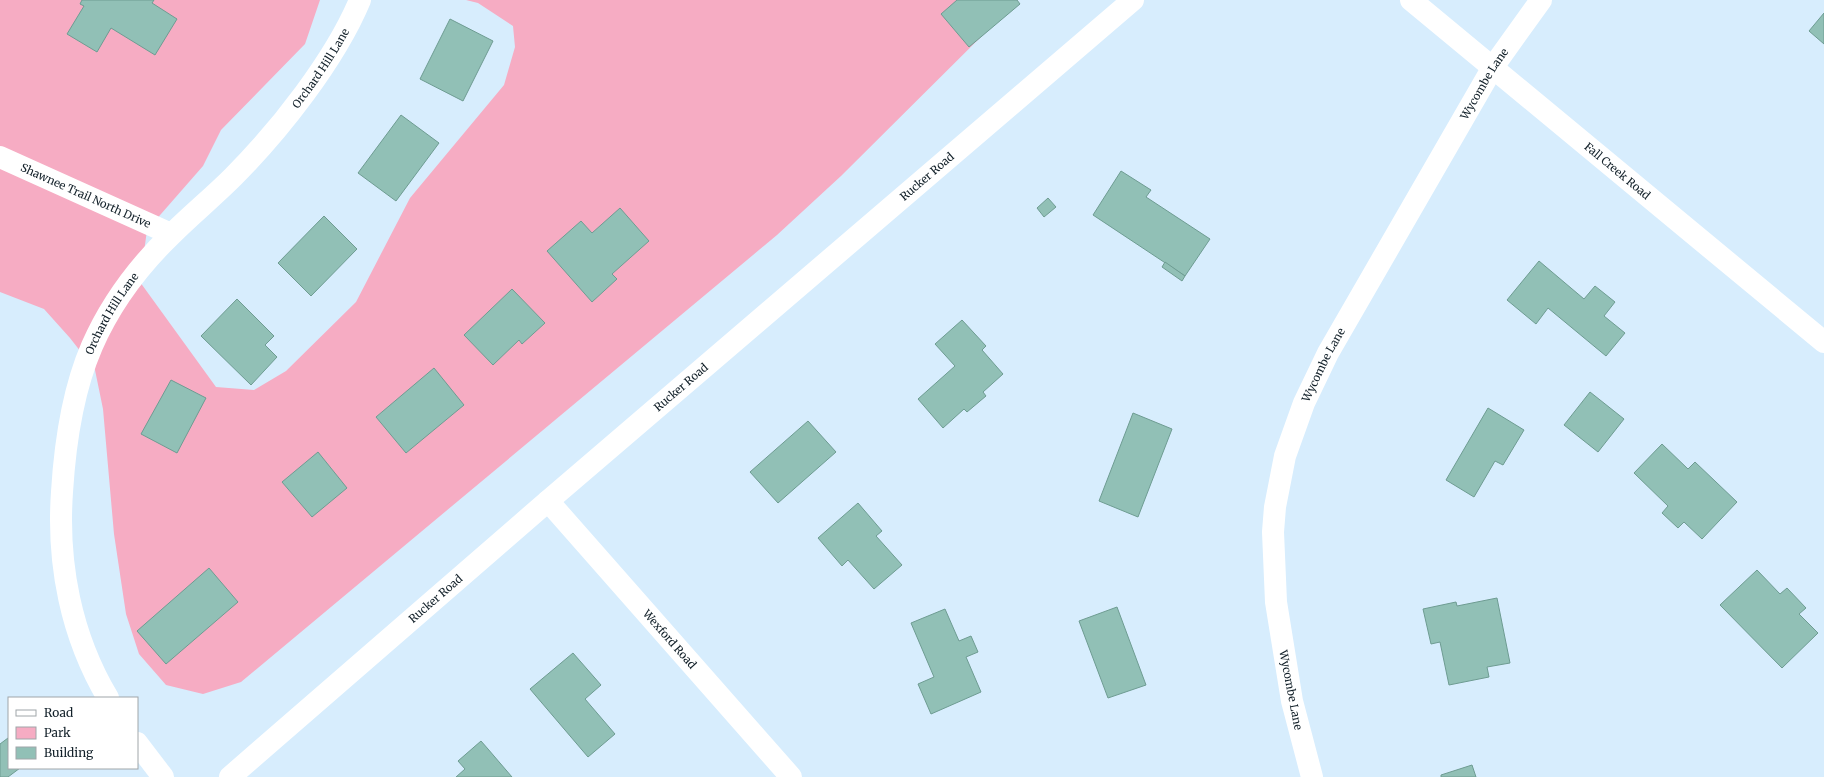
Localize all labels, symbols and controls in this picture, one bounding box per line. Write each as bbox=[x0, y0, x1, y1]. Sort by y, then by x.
street label: Orchard Hill Lane bbox=[289, 26, 352, 111]
street label: Wycombe Lane bbox=[1457, 45, 1511, 123]
street label: Fall Creek Road bbox=[1582, 140, 1654, 203]
street label: Rucker Road bbox=[897, 149, 957, 203]
street label: Shawnee Trail North Drive bbox=[18, 160, 153, 231]
street label: Orchard Hill Lane bbox=[82, 270, 141, 357]
street label: Wycombe Lane bbox=[1298, 325, 1348, 405]
street label: Rucker Road bbox=[651, 360, 711, 414]
street label: Rucker Road bbox=[406, 571, 465, 626]
street label: Wexford Road bbox=[639, 606, 700, 672]
street label: Wycombe Lane bbox=[1276, 648, 1306, 731]
legend bbox=[8, 697, 138, 769]
text: Road bbox=[44, 705, 73, 720]
text: Park bbox=[44, 725, 71, 740]
text: Building bbox=[44, 745, 94, 760]

